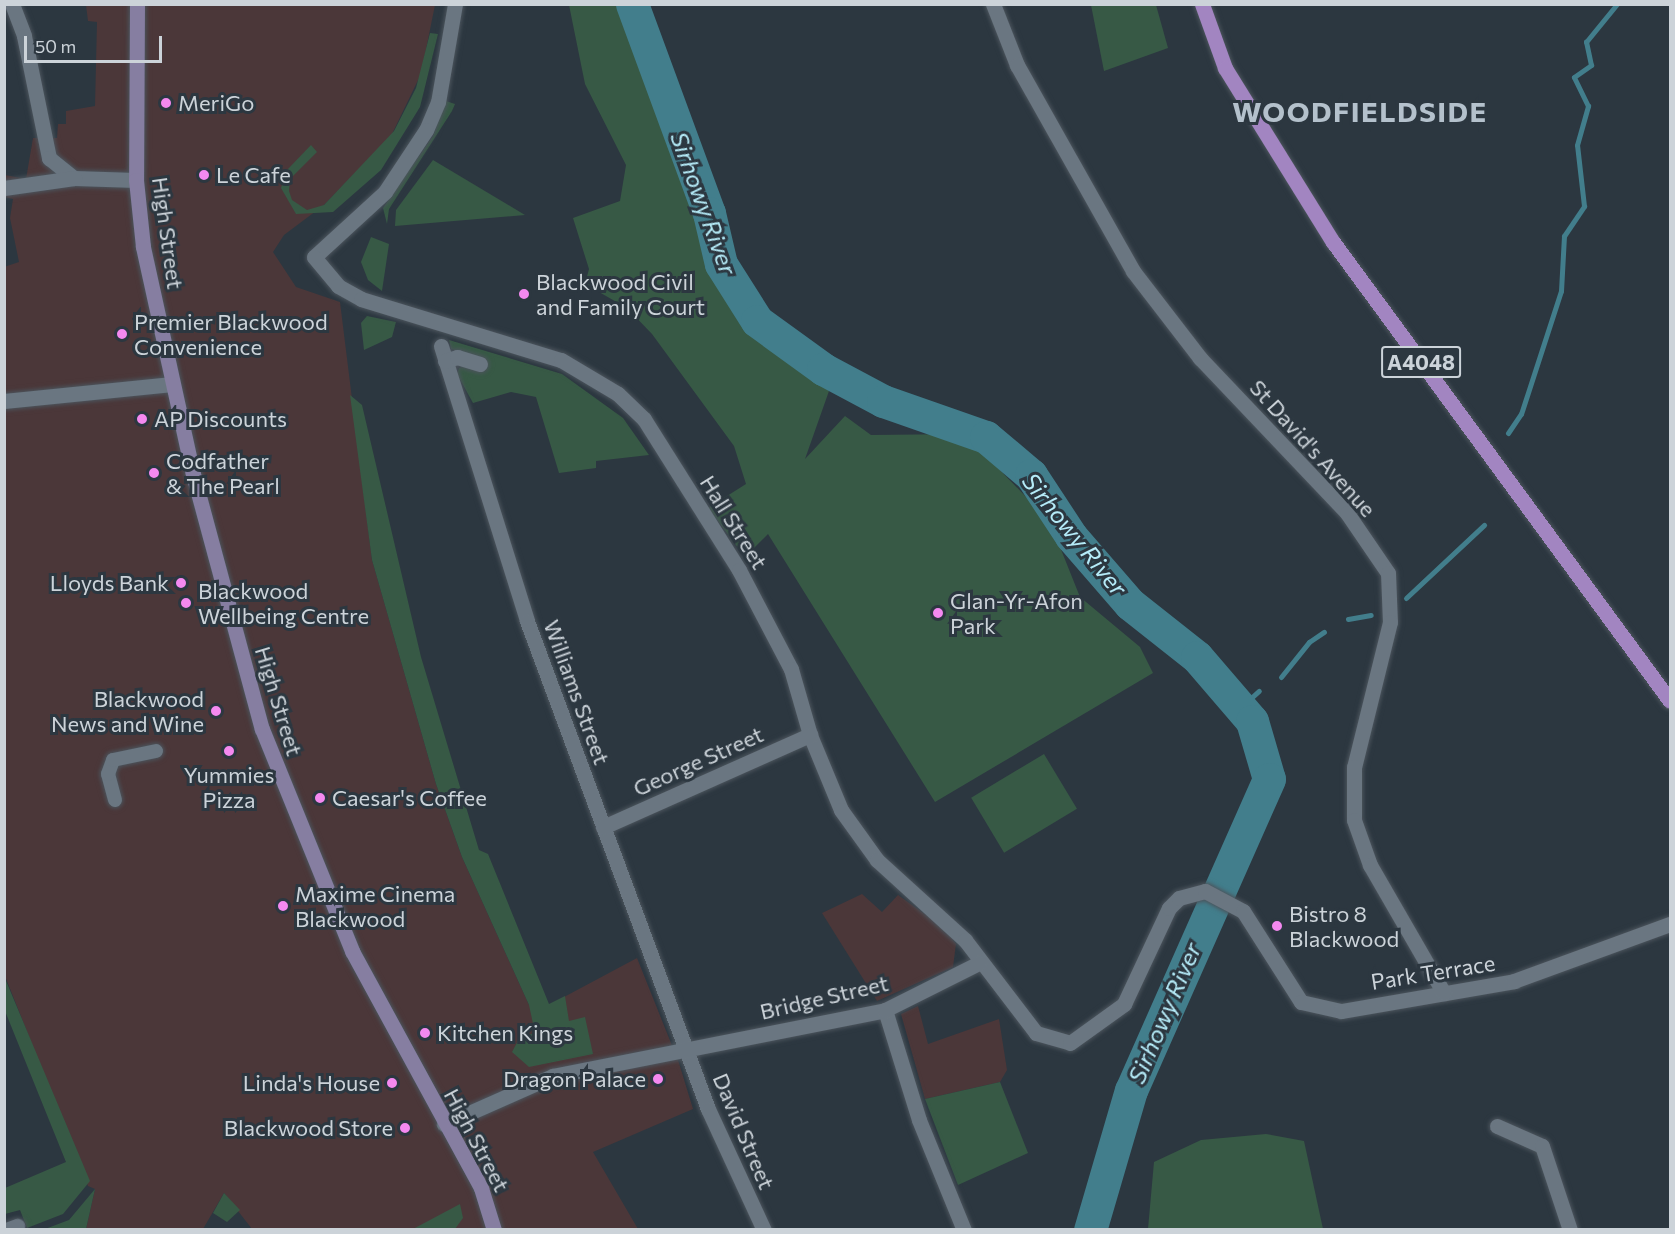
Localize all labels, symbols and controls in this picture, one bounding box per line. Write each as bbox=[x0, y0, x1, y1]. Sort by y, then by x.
scale bar bbox=[27, 24, 165, 62]
text: 50 m bbox=[35, 35, 76, 57]
place label: MeriGo bbox=[178, 90, 254, 116]
district label: WOODFIELDSIDE bbox=[1232, 94, 1488, 128]
marker: MeriGo bbox=[159, 96, 173, 110]
water label: Sirhowy River bbox=[665, 128, 743, 278]
place label: Le Cafe bbox=[216, 162, 291, 188]
marker: Le Cafe bbox=[197, 168, 211, 182]
street label: High Street bbox=[147, 175, 189, 291]
place label: Blackwood Civil and Family Court bbox=[536, 268, 705, 320]
marker: Blackwood Civil and Family Court bbox=[517, 287, 531, 301]
place label: Premier Blackwood Convenience bbox=[134, 308, 328, 360]
marker: Premier Blackwood Convenience bbox=[115, 327, 129, 341]
road number: A4048 bbox=[1380, 344, 1462, 380]
street label: St David's Avenue bbox=[1245, 374, 1381, 522]
place label: AP Discounts bbox=[154, 406, 287, 432]
marker: AP Discounts bbox=[135, 412, 149, 426]
place label: Codfather & The Pearl bbox=[166, 447, 280, 499]
marker: Codfather & The Pearl bbox=[147, 466, 161, 480]
water label: Sirhowy River bbox=[1017, 467, 1133, 601]
street label: Hall Street bbox=[695, 470, 773, 574]
place label: Lloyds Bank bbox=[50, 570, 169, 596]
marker: Lloyds Bank bbox=[174, 576, 188, 590]
place label: Blackwood Wellbeing Centre bbox=[198, 577, 369, 628]
place label: Glan-Yr-Afon Park bbox=[950, 587, 1083, 638]
marker: Blackwood Wellbeing Centre bbox=[179, 596, 193, 610]
marker: Glan-Yr-Afon Park bbox=[931, 606, 945, 620]
street label: Williams Street bbox=[539, 616, 615, 768]
street label: High Street bbox=[250, 643, 308, 759]
place label: Blackwood News and Wine bbox=[51, 685, 204, 736]
marker: Blackwood News and Wine bbox=[209, 704, 223, 718]
street label: George Street bbox=[629, 721, 767, 801]
marker: Yummies Pizza bbox=[222, 744, 236, 758]
place label: Yummies Pizza bbox=[184, 761, 274, 812]
place label: Caesar's Coffee bbox=[332, 785, 487, 811]
marker: Caesar's Coffee bbox=[313, 791, 327, 805]
place label: Maxime Cinema Blackwood bbox=[295, 880, 455, 932]
marker: Maxime Cinema Blackwood bbox=[276, 899, 290, 913]
place label: Bistro 8 Blackwood bbox=[1289, 900, 1399, 951]
marker: Bistro 8 Blackwood bbox=[1270, 919, 1284, 933]
water label: Sirhowy River bbox=[1121, 938, 1207, 1088]
street label: Park Terrace bbox=[1369, 949, 1497, 995]
street label: Bridge Street bbox=[757, 969, 891, 1025]
place label: Kitchen Kings bbox=[437, 1020, 573, 1046]
marker: Kitchen Kings bbox=[418, 1026, 432, 1040]
place label: Dragon Palace bbox=[503, 1066, 646, 1092]
street label: David Street bbox=[708, 1069, 780, 1193]
place label: Linda's House bbox=[243, 1070, 380, 1096]
marker: Dragon Palace bbox=[651, 1072, 665, 1086]
marker: Linda's House bbox=[385, 1076, 399, 1090]
street label: High Street bbox=[439, 1084, 515, 1196]
place label: Blackwood Store bbox=[224, 1115, 393, 1141]
marker: Blackwood Store bbox=[398, 1121, 412, 1135]

